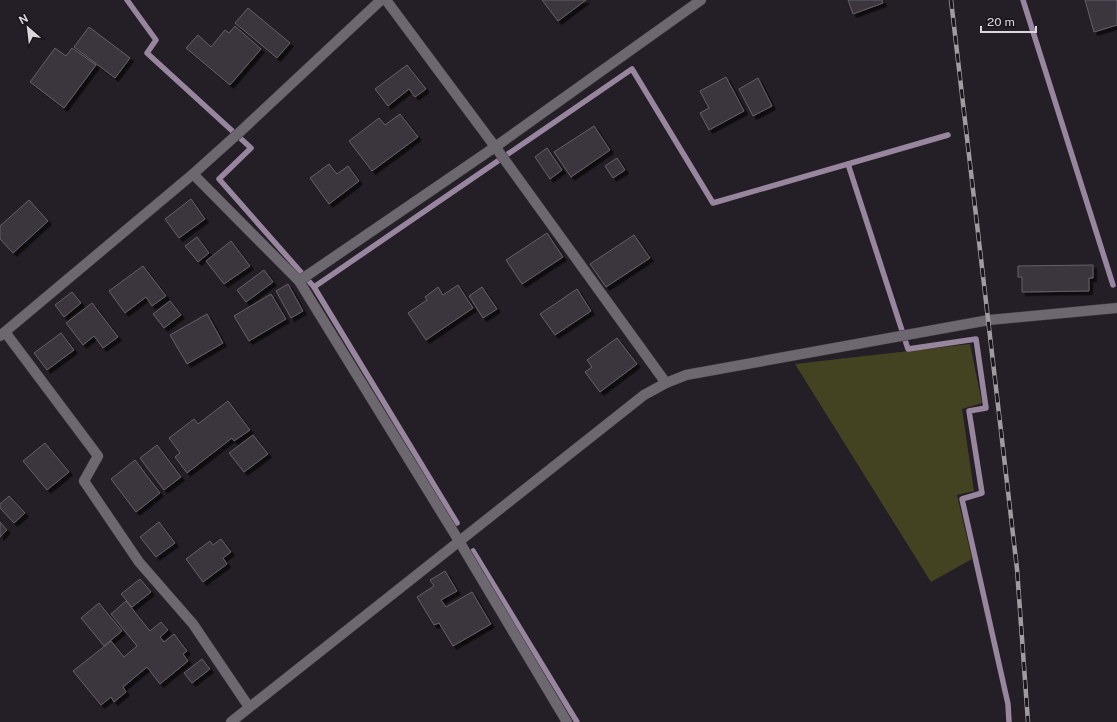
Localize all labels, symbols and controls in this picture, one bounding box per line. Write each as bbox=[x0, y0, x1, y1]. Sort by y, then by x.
north arrow bbox=[8, 8, 48, 48]
scale bar bbox=[981, 8, 1036, 34]
text: N bbox=[17, 12, 30, 26]
text: 20 m bbox=[987, 15, 1015, 29]

